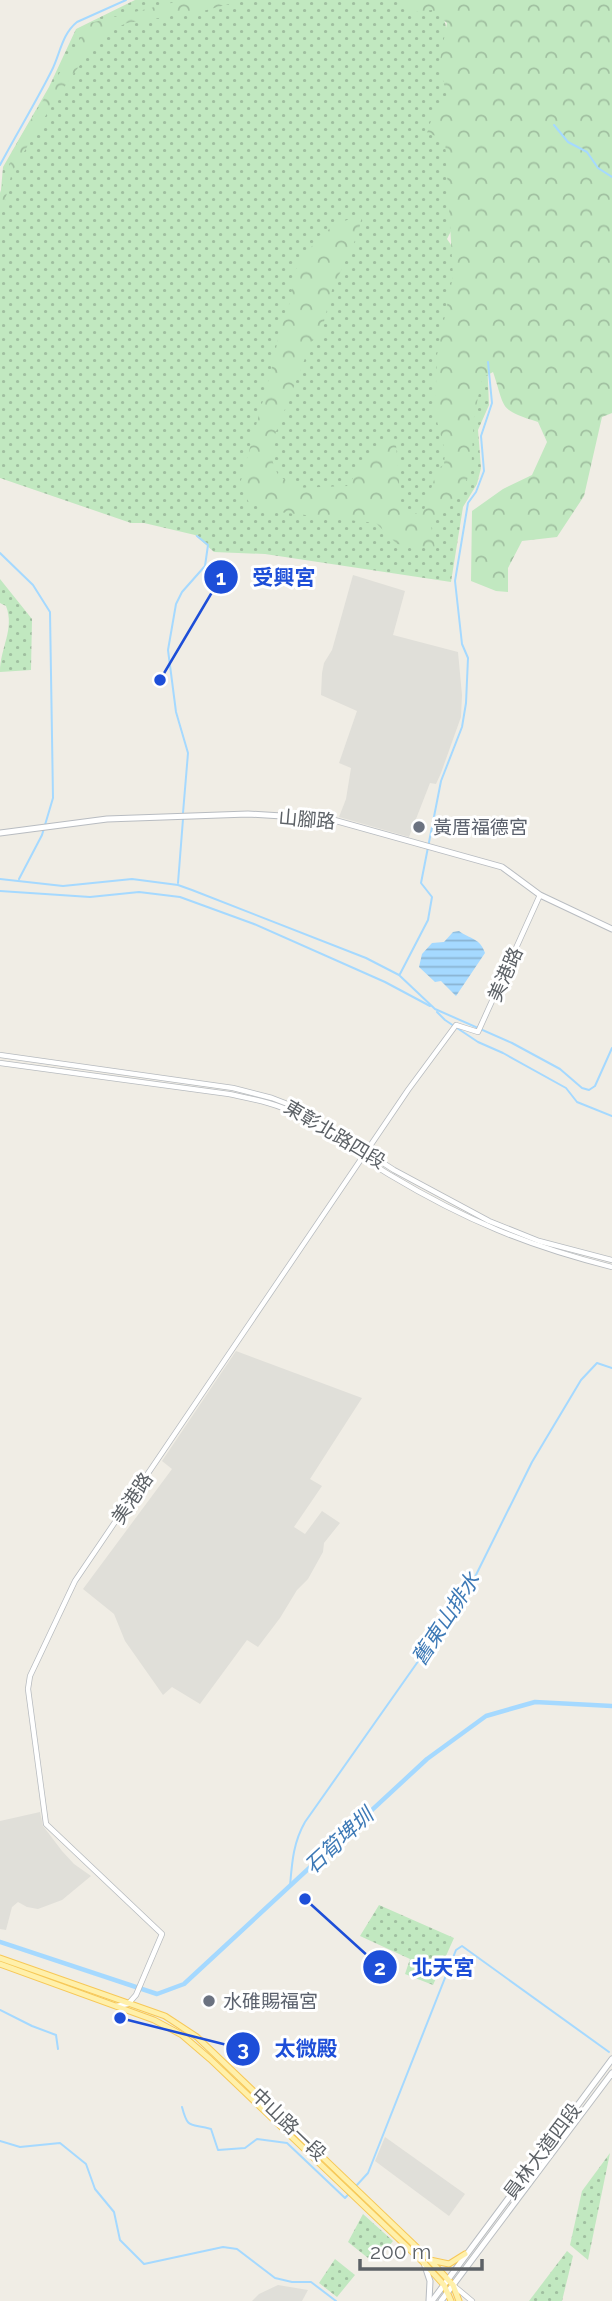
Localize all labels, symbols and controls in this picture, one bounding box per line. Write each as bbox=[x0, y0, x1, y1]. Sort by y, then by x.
callout: 受興宮 bbox=[203, 556, 329, 598]
text: 1 bbox=[216, 565, 226, 590]
text: 受興宮 bbox=[253, 565, 316, 590]
street label: 山腳路 bbox=[278, 806, 336, 832]
place label: 黃厝福德宮 bbox=[433, 816, 528, 838]
marker: 黃厝福德宮 bbox=[411, 819, 427, 835]
street label: 美港路 bbox=[483, 943, 527, 1005]
street label: 東彰北路四段 bbox=[280, 1095, 390, 1173]
street label: 美港路 bbox=[107, 1468, 157, 1528]
water label: 舊東山排水 bbox=[407, 1567, 485, 1670]
water label: 石筍埤圳 bbox=[299, 1801, 380, 1878]
callout: 北天宮 bbox=[362, 1946, 488, 1988]
text: 2 bbox=[374, 1955, 386, 1980]
text: 北天宮 bbox=[412, 1955, 475, 1980]
place label: 水碓賜福宮 bbox=[223, 1990, 318, 2012]
marker: 水碓賜福宮 bbox=[201, 1993, 217, 2009]
callout: 太微殿 bbox=[225, 2028, 351, 2070]
text: 3 bbox=[237, 2036, 249, 2061]
text: 太微殿 bbox=[275, 2036, 338, 2061]
street label: 中山路一段 bbox=[247, 2083, 331, 2165]
street label: 員林大道四段 bbox=[499, 2099, 585, 2203]
scale bar bbox=[360, 2228, 482, 2272]
text: 200 m bbox=[370, 2239, 431, 2264]

